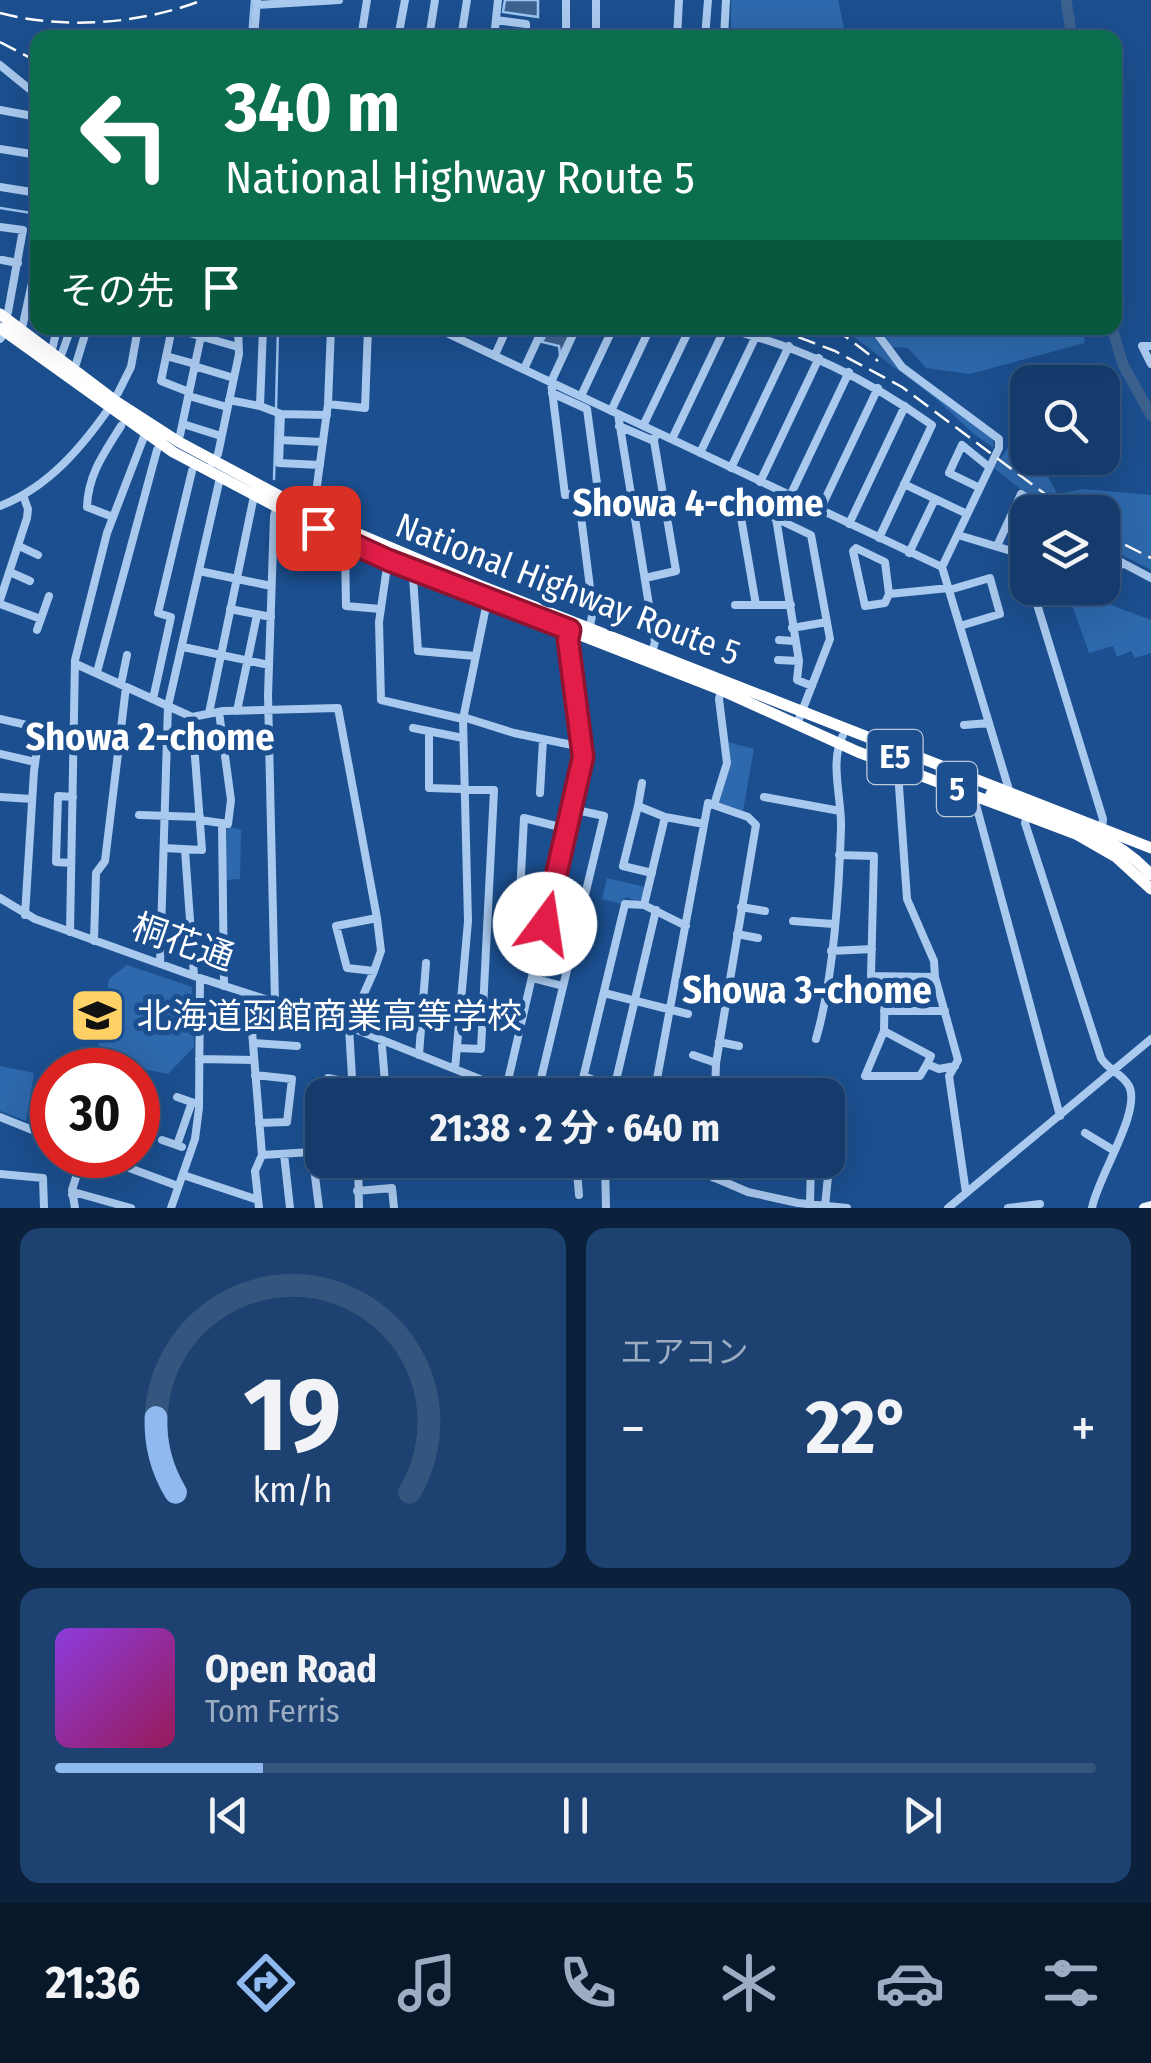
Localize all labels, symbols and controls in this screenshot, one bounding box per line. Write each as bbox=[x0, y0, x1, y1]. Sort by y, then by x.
text: 340 m bbox=[225, 66, 400, 150]
icon: left bbox=[60, 70, 190, 200]
text: National Highway Route 5 bbox=[225, 151, 695, 205]
icon: arrive bbox=[194, 260, 249, 315]
text: その先 bbox=[60, 268, 174, 314]
map controls bbox=[1010, 365, 1120, 605]
button: search bbox=[1010, 365, 1120, 475]
district label: Showa 4-chome bbox=[572, 480, 824, 526]
pin bbox=[276, 486, 361, 571]
button: layers bbox=[1010, 495, 1120, 605]
icon: arrive bbox=[291, 501, 346, 556]
street label: National Highway Route 5 bbox=[390, 504, 746, 674]
district label: Showa 2-chome bbox=[25, 714, 275, 760]
road number: E5 bbox=[868, 730, 922, 784]
road number: 5 bbox=[937, 762, 977, 816]
position arrow bbox=[493, 872, 597, 976]
street label: 桐花通 bbox=[127, 905, 239, 979]
district label: Showa 3-chome bbox=[682, 967, 932, 1013]
school or university icon: 北海道函館商業高等学校 bbox=[68, 986, 128, 1046]
place label: 北海道函館商業高等学校 bbox=[137, 995, 522, 1037]
speed limit sign: 30 bbox=[30, 1048, 160, 1178]
text: 21:38 · 2 分 · 640 m bbox=[430, 1105, 720, 1151]
text: エアコン bbox=[621, 1333, 749, 1371]
text: 19 bbox=[244, 1353, 342, 1478]
text: 22° bbox=[806, 1383, 910, 1473]
text: − bbox=[621, 1396, 645, 1462]
text: + bbox=[1071, 1396, 1096, 1462]
text: km/h bbox=[253, 1469, 333, 1511]
text: Open Road bbox=[205, 1646, 377, 1692]
text: Tom Ferris bbox=[205, 1692, 340, 1730]
icon: previous bbox=[201, 1788, 256, 1843]
icon: pause bbox=[548, 1788, 603, 1843]
icon: next bbox=[895, 1788, 950, 1843]
icon: directions bbox=[231, 1948, 301, 2018]
icon: music bbox=[392, 1948, 462, 2018]
icon: phone bbox=[553, 1948, 623, 2018]
icon: climate bbox=[714, 1948, 784, 2018]
icon: car bbox=[875, 1948, 945, 2018]
icon: filters bbox=[1036, 1948, 1106, 2018]
text: 21:36 bbox=[45, 1956, 140, 2010]

